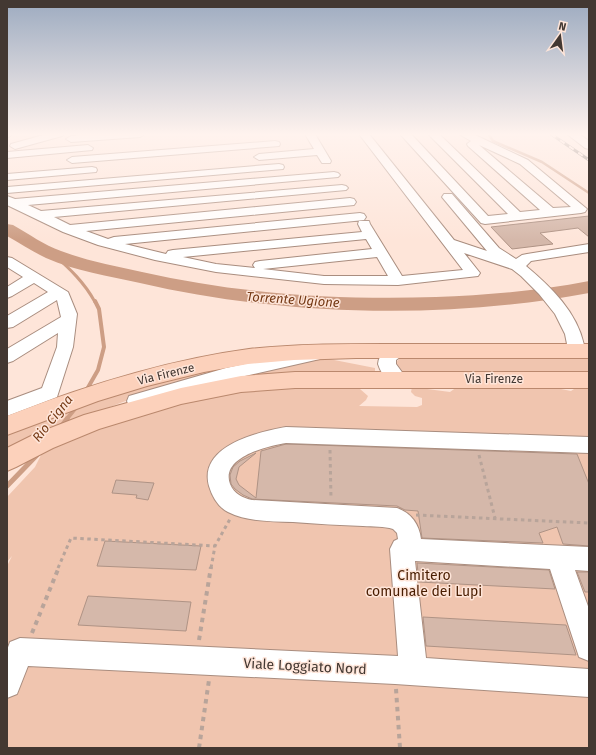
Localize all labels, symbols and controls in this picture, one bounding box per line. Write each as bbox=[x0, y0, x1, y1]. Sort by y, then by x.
north arrow bbox=[540, 16, 580, 56]
text: N bbox=[557, 20, 567, 34]
water label: Torrente Ugione bbox=[246, 289, 340, 310]
street label: Via Firenze bbox=[136, 360, 196, 388]
street label: Via Firenze bbox=[465, 372, 523, 386]
water label: Rio Cigna bbox=[29, 392, 76, 445]
park label: Cimitero comunale dei Lupi bbox=[366, 567, 482, 600]
street label: Viale Loggiato Nord bbox=[243, 655, 367, 678]

